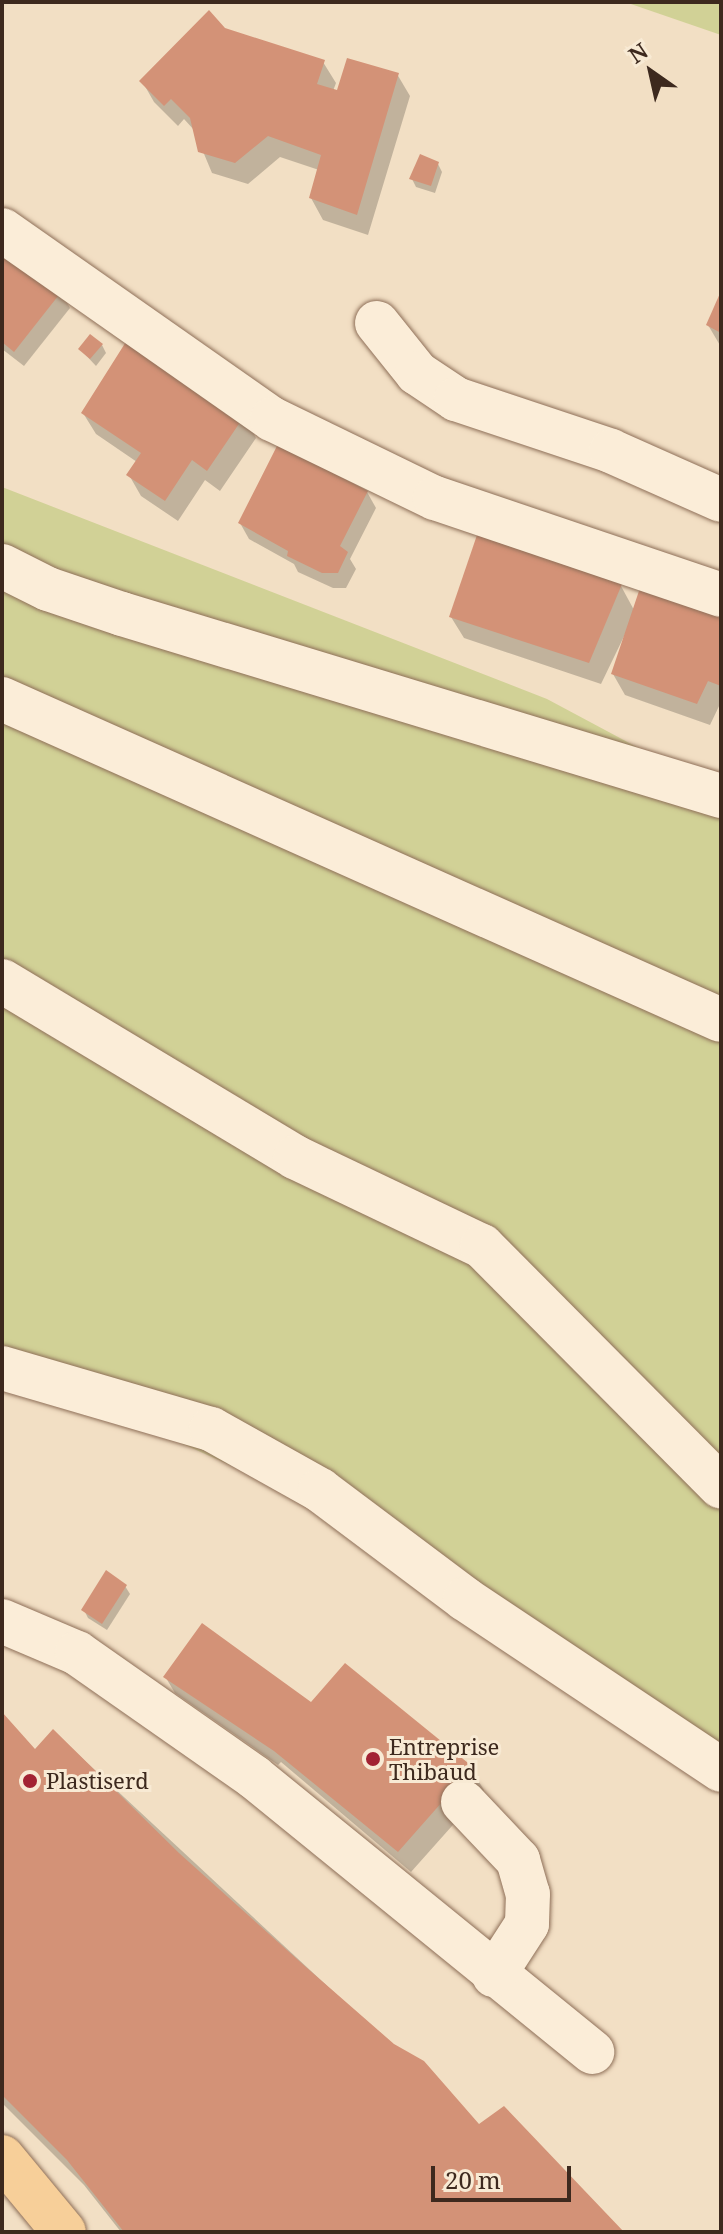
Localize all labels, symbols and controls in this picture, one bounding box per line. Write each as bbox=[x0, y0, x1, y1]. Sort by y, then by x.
north arrow bbox=[611, 32, 691, 112]
text: N bbox=[622, 35, 653, 69]
place label: Entreprise Thibaud bbox=[389, 1733, 499, 1784]
marker: Entreprise Thibaud bbox=[364, 1750, 382, 1768]
place label: Plastiserd bbox=[46, 1768, 149, 1794]
marker: Plastiserd bbox=[21, 1772, 39, 1790]
scale bar bbox=[435, 2150, 575, 2200]
text: 20 m bbox=[445, 2163, 501, 2196]

